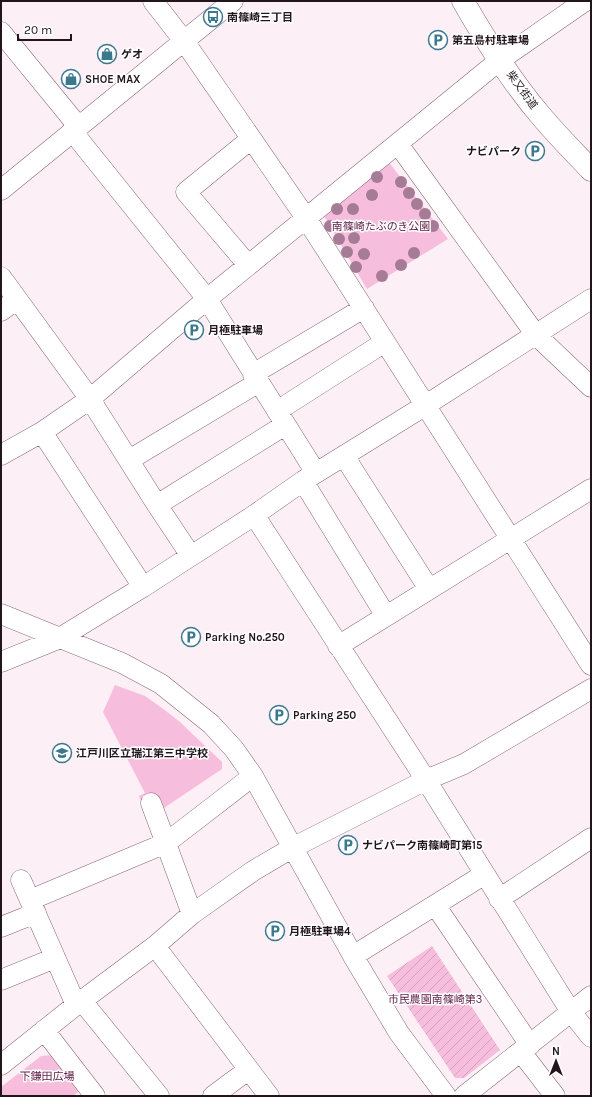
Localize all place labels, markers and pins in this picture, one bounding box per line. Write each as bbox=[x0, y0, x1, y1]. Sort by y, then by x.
bus stop icon: 南篠崎三丁目 bbox=[202, 6, 224, 28]
place label: 南篠崎三丁目 bbox=[227, 11, 293, 24]
parking icon: 第五島村駐車場 bbox=[427, 29, 449, 51]
place label: 第五島村駐車場 bbox=[452, 34, 529, 47]
shop icon: ゲオ bbox=[96, 43, 118, 65]
place label: ゲオ bbox=[121, 48, 143, 61]
shop icon: SHOE MAX bbox=[60, 68, 82, 90]
place label: SHOE MAX bbox=[85, 73, 141, 86]
parking icon: ナビパーク bbox=[524, 140, 546, 162]
place label: ナビパーク bbox=[466, 145, 521, 158]
parking icon: 月極駐車場 bbox=[183, 319, 205, 341]
place label: 月極駐車場 bbox=[208, 324, 263, 337]
parking icon: Parking No.250 bbox=[180, 626, 202, 648]
place label: Parking No.250 bbox=[205, 631, 285, 644]
parking icon: Parking 250 bbox=[268, 704, 290, 726]
place label: Parking 250 bbox=[293, 709, 356, 722]
school or university icon: 江戸川区立瑞江第三中学校 bbox=[51, 742, 73, 764]
place label: 江戸川区立瑞江第三中学校 bbox=[76, 747, 208, 760]
parking icon: ナビパーク南篠崎町第15 bbox=[337, 834, 359, 856]
place label: ナビパーク南篠崎町第15 bbox=[362, 839, 482, 852]
parking icon: 月極駐車場4 bbox=[264, 920, 286, 942]
place label: 月極駐車場4 bbox=[289, 925, 351, 938]

